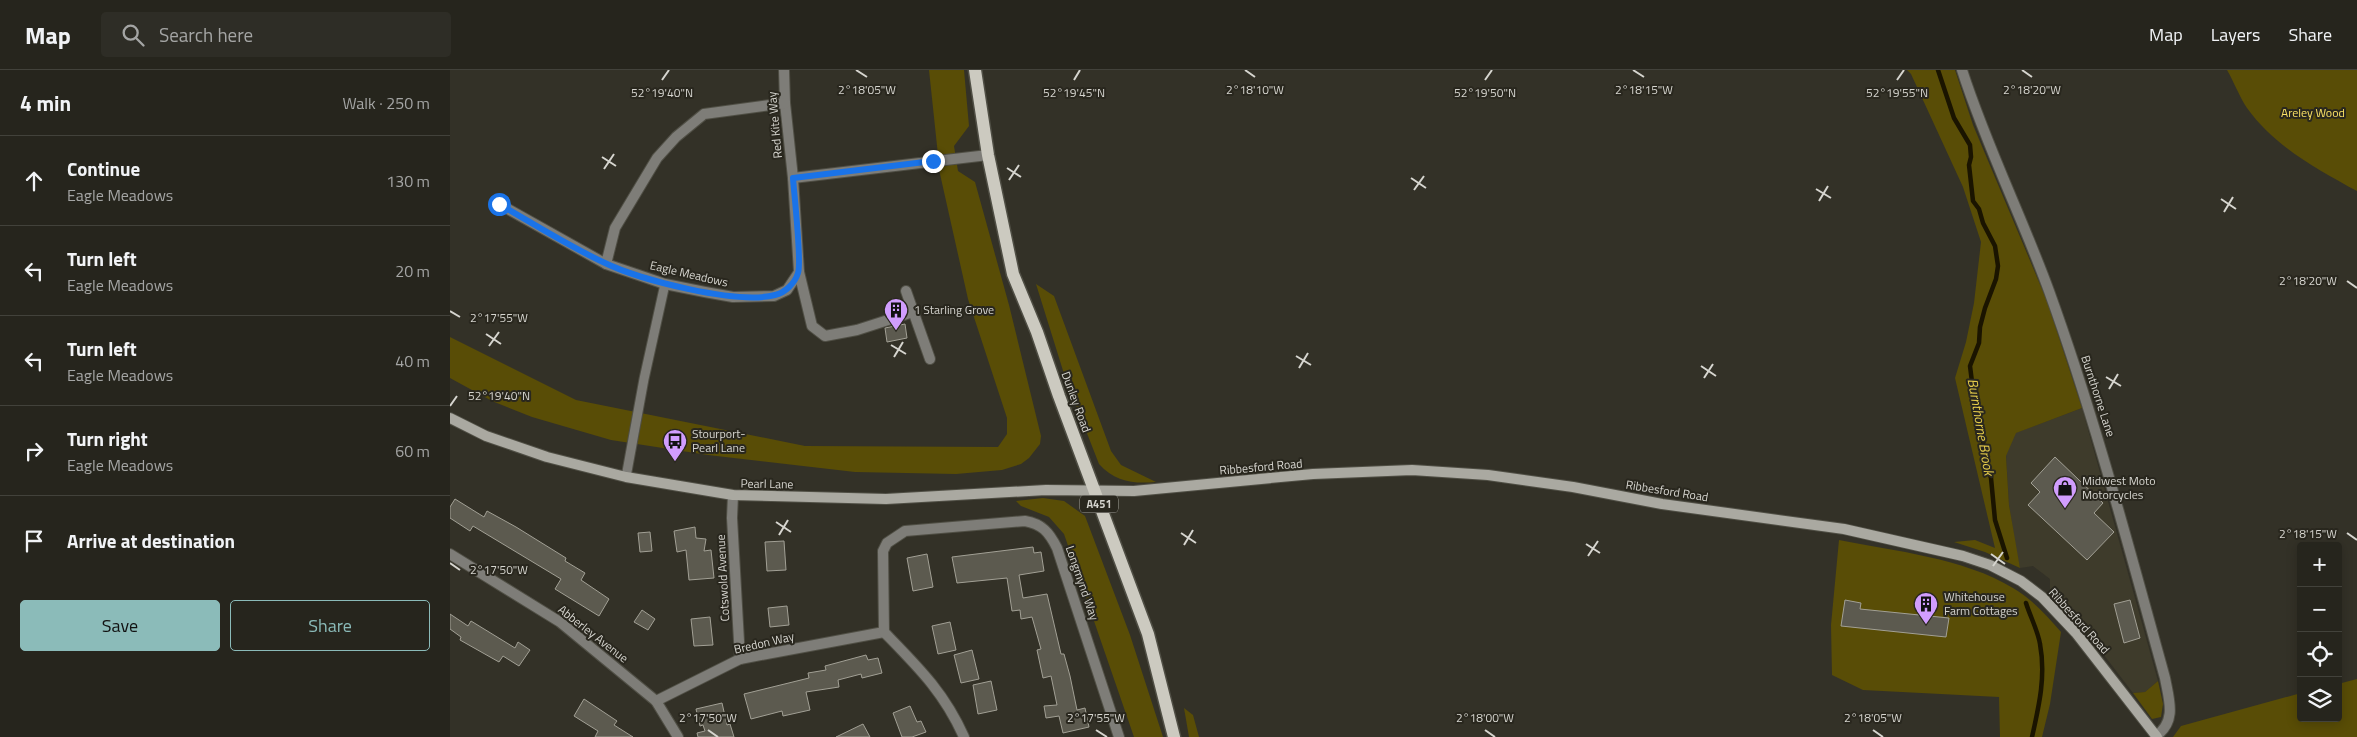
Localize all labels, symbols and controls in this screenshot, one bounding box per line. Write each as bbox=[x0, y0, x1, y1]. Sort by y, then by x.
search box bbox=[101, 12, 451, 57]
text: Map bbox=[25, 17, 71, 53]
text: Search here bbox=[159, 20, 253, 49]
icon: search bbox=[119, 21, 147, 49]
text: Map bbox=[2149, 21, 2183, 48]
text: Layers bbox=[2211, 21, 2260, 48]
text: Share bbox=[2288, 21, 2332, 48]
text: 2°18'05"W bbox=[838, 80, 896, 99]
text: 2°18'10"W bbox=[1226, 80, 1284, 99]
text: 2°18'15"W bbox=[1615, 80, 1673, 99]
text: 2°18'20"W bbox=[2003, 80, 2061, 99]
text: 52°19'40"N bbox=[631, 83, 693, 102]
text: 52°19'45"N bbox=[1043, 83, 1105, 102]
text: 52°19'50"N bbox=[1454, 83, 1516, 102]
text: 52°19'55"N bbox=[1866, 83, 1928, 102]
text: 4 min bbox=[20, 87, 71, 119]
text: Walk · 250 m bbox=[342, 91, 430, 115]
street label: Red Kite Way bbox=[762, 91, 787, 159]
park label: Areley Wood bbox=[2281, 103, 2345, 122]
route end bbox=[922, 150, 945, 173]
text: Continue bbox=[67, 154, 140, 183]
icon: ahead bbox=[20, 167, 48, 195]
text: 130 m bbox=[386, 169, 430, 193]
text: Eagle Meadows bbox=[67, 183, 173, 207]
route start bbox=[488, 193, 511, 216]
text: Turn left bbox=[67, 244, 137, 273]
street label: Eagle Meadows bbox=[648, 255, 730, 292]
icon: left bbox=[20, 257, 48, 285]
text: 20 m bbox=[395, 259, 430, 283]
text: 2°18'20"W bbox=[2279, 271, 2337, 290]
text: Eagle Meadows bbox=[67, 273, 173, 297]
building icon: 1 Starling Grove bbox=[883, 297, 909, 331]
place label: 1 Starling Grove bbox=[914, 300, 994, 319]
text: 2°17'55"W bbox=[470, 308, 528, 327]
text: Turn left bbox=[67, 334, 137, 363]
icon: left bbox=[20, 347, 48, 375]
text: 40 m bbox=[395, 349, 430, 373]
street label: Burnthorne Lane bbox=[2076, 353, 2121, 439]
text: Eagle Meadows bbox=[67, 363, 173, 387]
street label: Dunley Road bbox=[1057, 369, 1096, 435]
water label: Burnthorne Brook bbox=[1963, 377, 2001, 479]
text: 52°19'40"N bbox=[468, 386, 530, 405]
text: Turn right bbox=[67, 424, 148, 453]
place label: Stourport- Pearl Lane bbox=[692, 424, 745, 457]
bus stop icon: Stourport- Pearl Lane bbox=[662, 428, 688, 462]
icon: right bbox=[20, 437, 48, 465]
text: 60 m bbox=[395, 439, 430, 463]
text: Eagle Meadows bbox=[67, 453, 173, 477]
street label: Ribbesford Road bbox=[1219, 453, 1303, 480]
place label: Midwest Moto Motorcycles bbox=[2082, 471, 2156, 504]
street label: Pearl Lane bbox=[740, 474, 794, 493]
street label: Ribbesford Road bbox=[1624, 475, 1710, 506]
shop icon: Midwest Moto Motorcycles bbox=[2052, 475, 2078, 509]
road number: A451 bbox=[1080, 496, 1118, 512]
text: 2°18'15"W bbox=[2279, 524, 2337, 543]
text: Arrive at destination bbox=[67, 526, 235, 555]
icon: arrive bbox=[20, 527, 48, 555]
street label: Cotswold Avenue bbox=[711, 534, 734, 622]
map controls bbox=[2297, 542, 2342, 722]
button: + bbox=[2297, 542, 2342, 587]
street label: Longmynd Way bbox=[1061, 543, 1104, 623]
text: 2°17'50"W bbox=[470, 560, 528, 579]
street label: Ribbesford Road bbox=[2044, 583, 2114, 658]
place label: Whitehouse Farm Cottages bbox=[1944, 587, 2018, 620]
button: − bbox=[2297, 587, 2342, 632]
building icon: Whitehouse Farm Cottages bbox=[1913, 591, 1939, 625]
button: Save bbox=[20, 600, 220, 651]
button: Share bbox=[230, 600, 430, 651]
street label: Abberley Avenue bbox=[554, 600, 633, 667]
street label: Bredon Way bbox=[732, 626, 796, 659]
button: locate bbox=[2297, 632, 2342, 677]
button: layers bbox=[2297, 677, 2342, 722]
text: 2°17'50"W bbox=[679, 708, 737, 727]
text: 2°17'55"W bbox=[1067, 708, 1125, 727]
text: 2°18'00"W bbox=[1456, 708, 1514, 727]
text: 2°18'05"W bbox=[1844, 708, 1902, 727]

